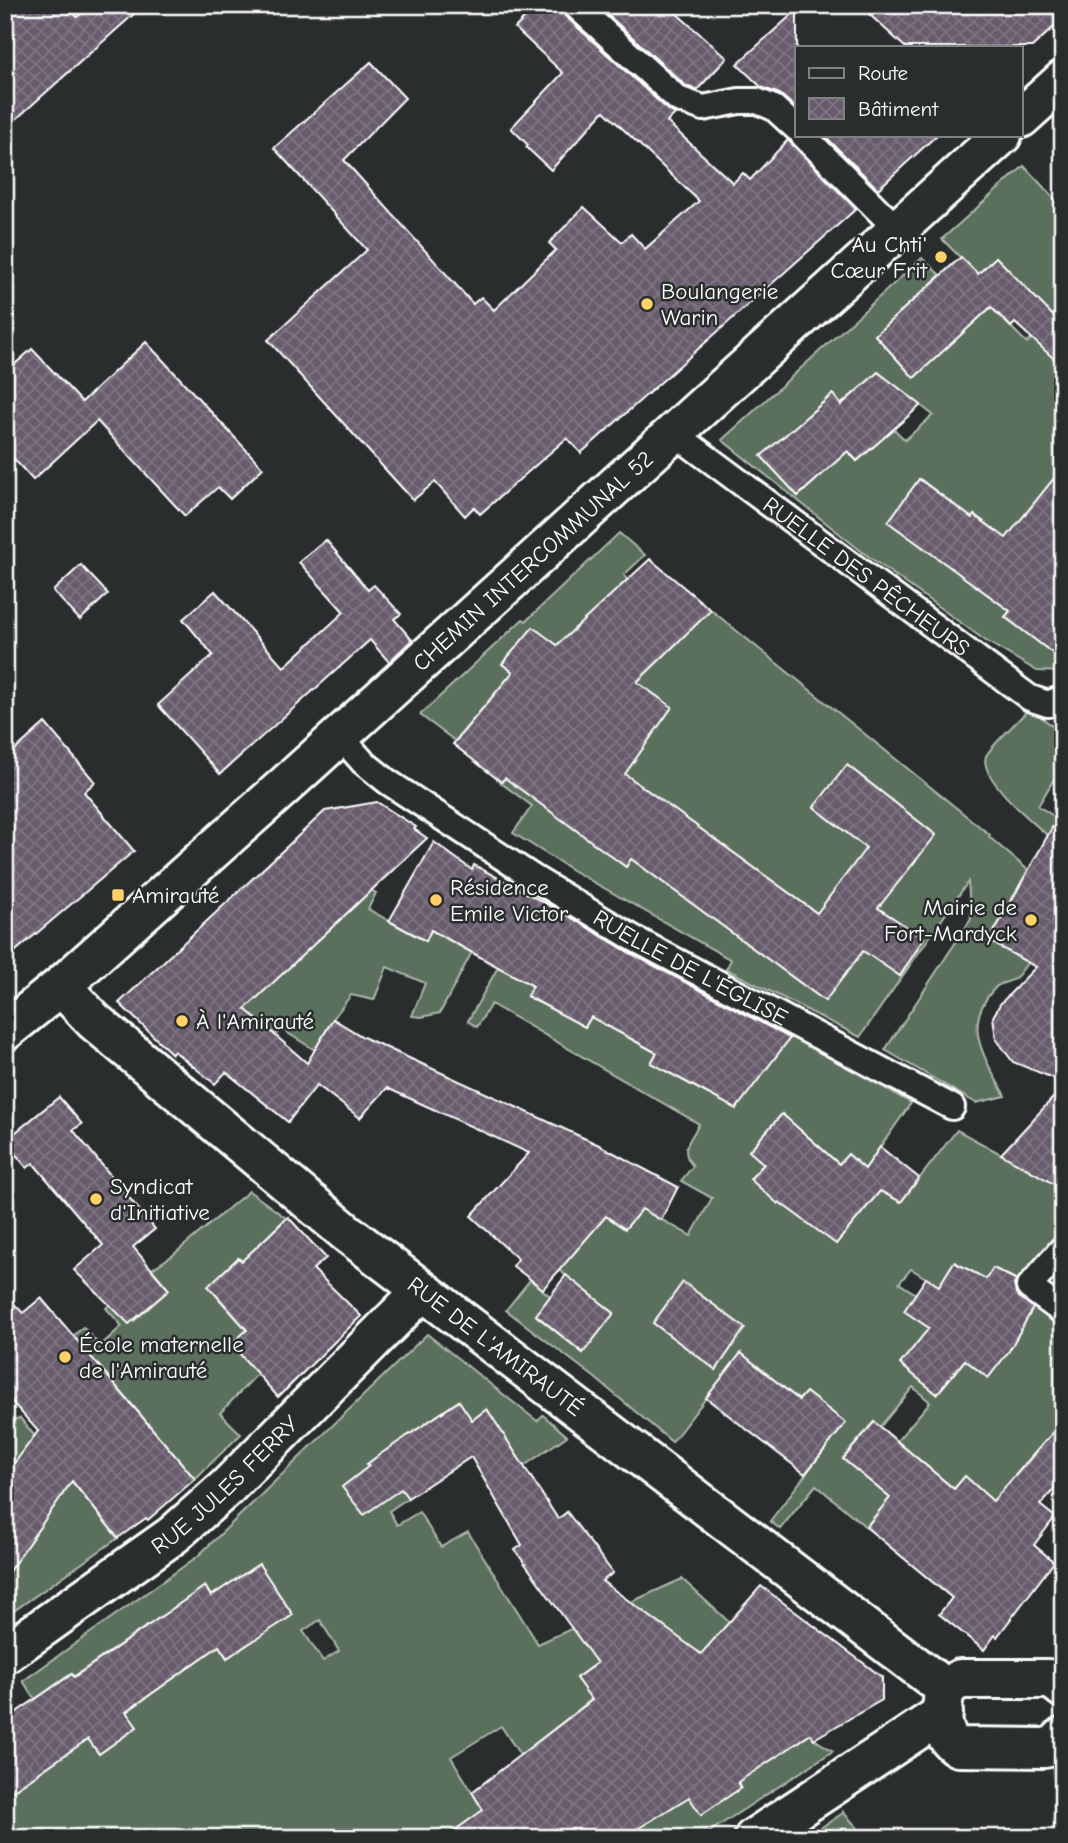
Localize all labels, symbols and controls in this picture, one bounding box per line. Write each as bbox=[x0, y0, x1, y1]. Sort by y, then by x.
legend bbox=[795, 46, 1023, 136]
text: Route bbox=[858, 61, 908, 85]
text: Bâtiment bbox=[858, 97, 939, 121]
place label: Au Chti' Cœur Frit bbox=[830, 231, 928, 284]
marker: Au Chti' Cœur Frit bbox=[933, 249, 949, 265]
place label: Boulangerie Warin bbox=[661, 278, 778, 331]
marker: Boulangerie Warin bbox=[639, 296, 655, 312]
street label: CHEMIN INTERCOMMUNAL 52 bbox=[407, 445, 658, 677]
street label: RUELLE DES PÊCHEURS bbox=[758, 491, 975, 662]
place label: Résidence Emile Victor bbox=[450, 874, 569, 927]
place label: Amirauté bbox=[132, 882, 219, 909]
marker: Amirauté bbox=[110, 887, 126, 903]
marker: Résidence Emile Victor bbox=[428, 892, 444, 908]
place label: Mairie de Fort-Mardyck bbox=[884, 894, 1017, 947]
street label: RUELLE DE L'ÉGLISE bbox=[589, 904, 793, 1031]
marker: Mairie de Fort-Mardyck bbox=[1023, 912, 1039, 928]
place label: À l'Amirauté bbox=[196, 1008, 314, 1035]
marker: À l'Amirauté bbox=[174, 1013, 190, 1029]
place label: Syndicat d'Initiative bbox=[110, 1173, 210, 1226]
marker: Syndicat d'Initiative bbox=[88, 1191, 104, 1207]
street label: RUE DE L'AMIRAUTÉ bbox=[402, 1271, 589, 1422]
place label: École maternelle de l'Amirauté bbox=[79, 1331, 244, 1384]
marker: École maternelle de l'Amirauté bbox=[57, 1349, 73, 1365]
street label: RUE JULES FERRY bbox=[146, 1409, 304, 1560]

